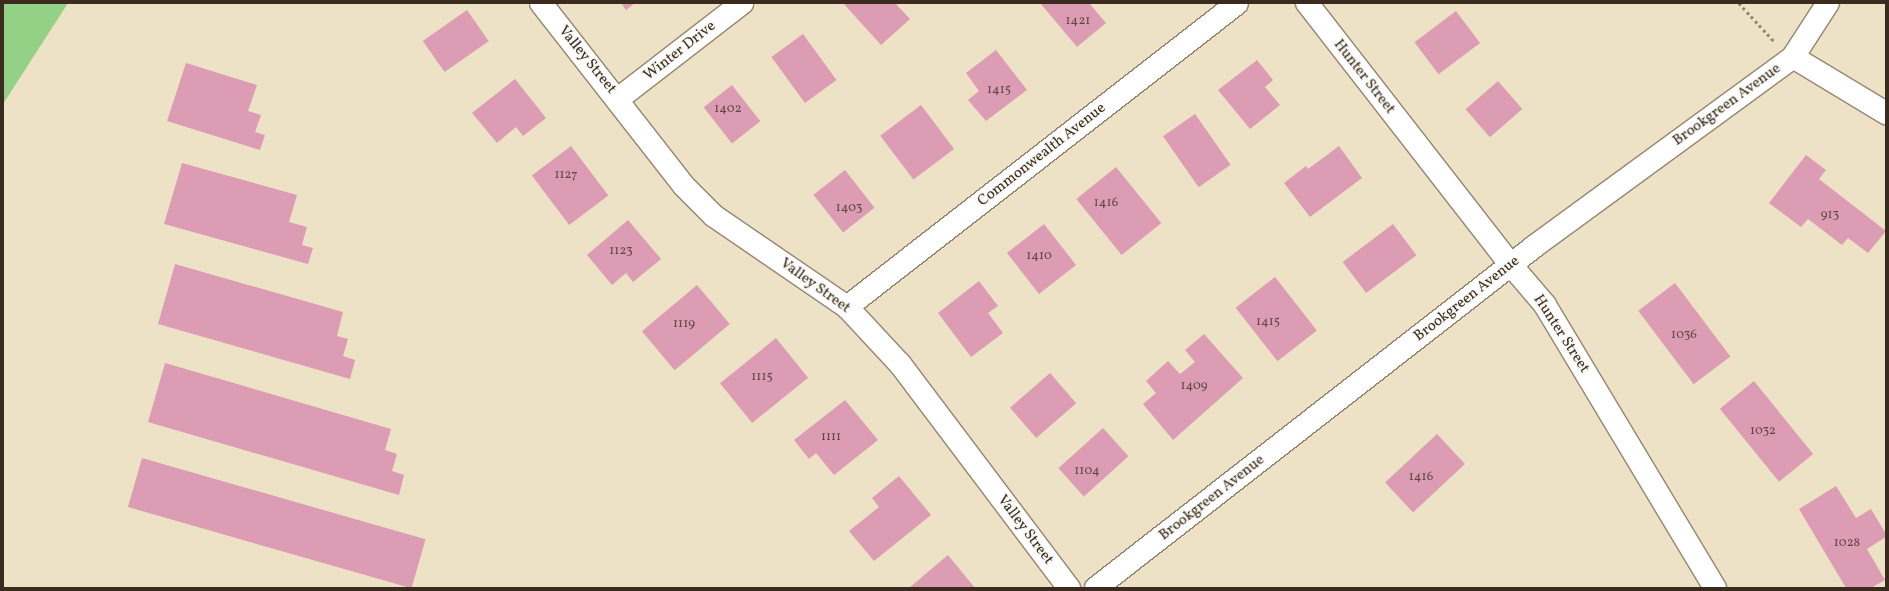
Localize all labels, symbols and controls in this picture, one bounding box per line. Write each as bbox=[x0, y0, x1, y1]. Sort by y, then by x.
house number: 1421 bbox=[1066, 13, 1090, 29]
street label: Winter Drive bbox=[640, 17, 720, 85]
street label: Valley Street bbox=[554, 22, 620, 98]
street label: Hunter Street bbox=[1329, 36, 1399, 118]
street label: Brookgreen Avenue bbox=[1670, 60, 1784, 150]
house number: 1415 bbox=[987, 82, 1011, 98]
street label: Commonwealth Avenue bbox=[974, 99, 1110, 211]
house number: 1402 bbox=[714, 101, 742, 117]
house number: 1127 bbox=[554, 167, 578, 183]
house number: 1416 bbox=[1094, 195, 1118, 211]
house number: 1403 bbox=[836, 200, 862, 216]
house number: 913 bbox=[1821, 207, 1839, 223]
house number: 1123 bbox=[609, 243, 633, 259]
house number: 1410 bbox=[1026, 248, 1052, 264]
street label: Brookgreen Avenue bbox=[1411, 252, 1523, 346]
street label: Valley Street bbox=[776, 254, 854, 318]
street label: Hunter Street bbox=[1529, 292, 1593, 376]
house number: 1415 bbox=[1256, 314, 1280, 330]
house number: 1119 bbox=[673, 316, 695, 332]
house number: 1036 bbox=[1671, 327, 1697, 343]
house number: 1115 bbox=[751, 369, 773, 385]
house number: 1409 bbox=[1180, 378, 1208, 394]
house number: 1032 bbox=[1750, 423, 1776, 439]
house number: 1111 bbox=[821, 429, 841, 445]
street label: Brookgreen Avenue bbox=[1156, 451, 1268, 545]
house number: 1104 bbox=[1074, 463, 1100, 479]
house number: 1416 bbox=[1409, 469, 1433, 485]
street label: Valley Street bbox=[993, 492, 1057, 568]
house number: 1028 bbox=[1834, 535, 1860, 551]

